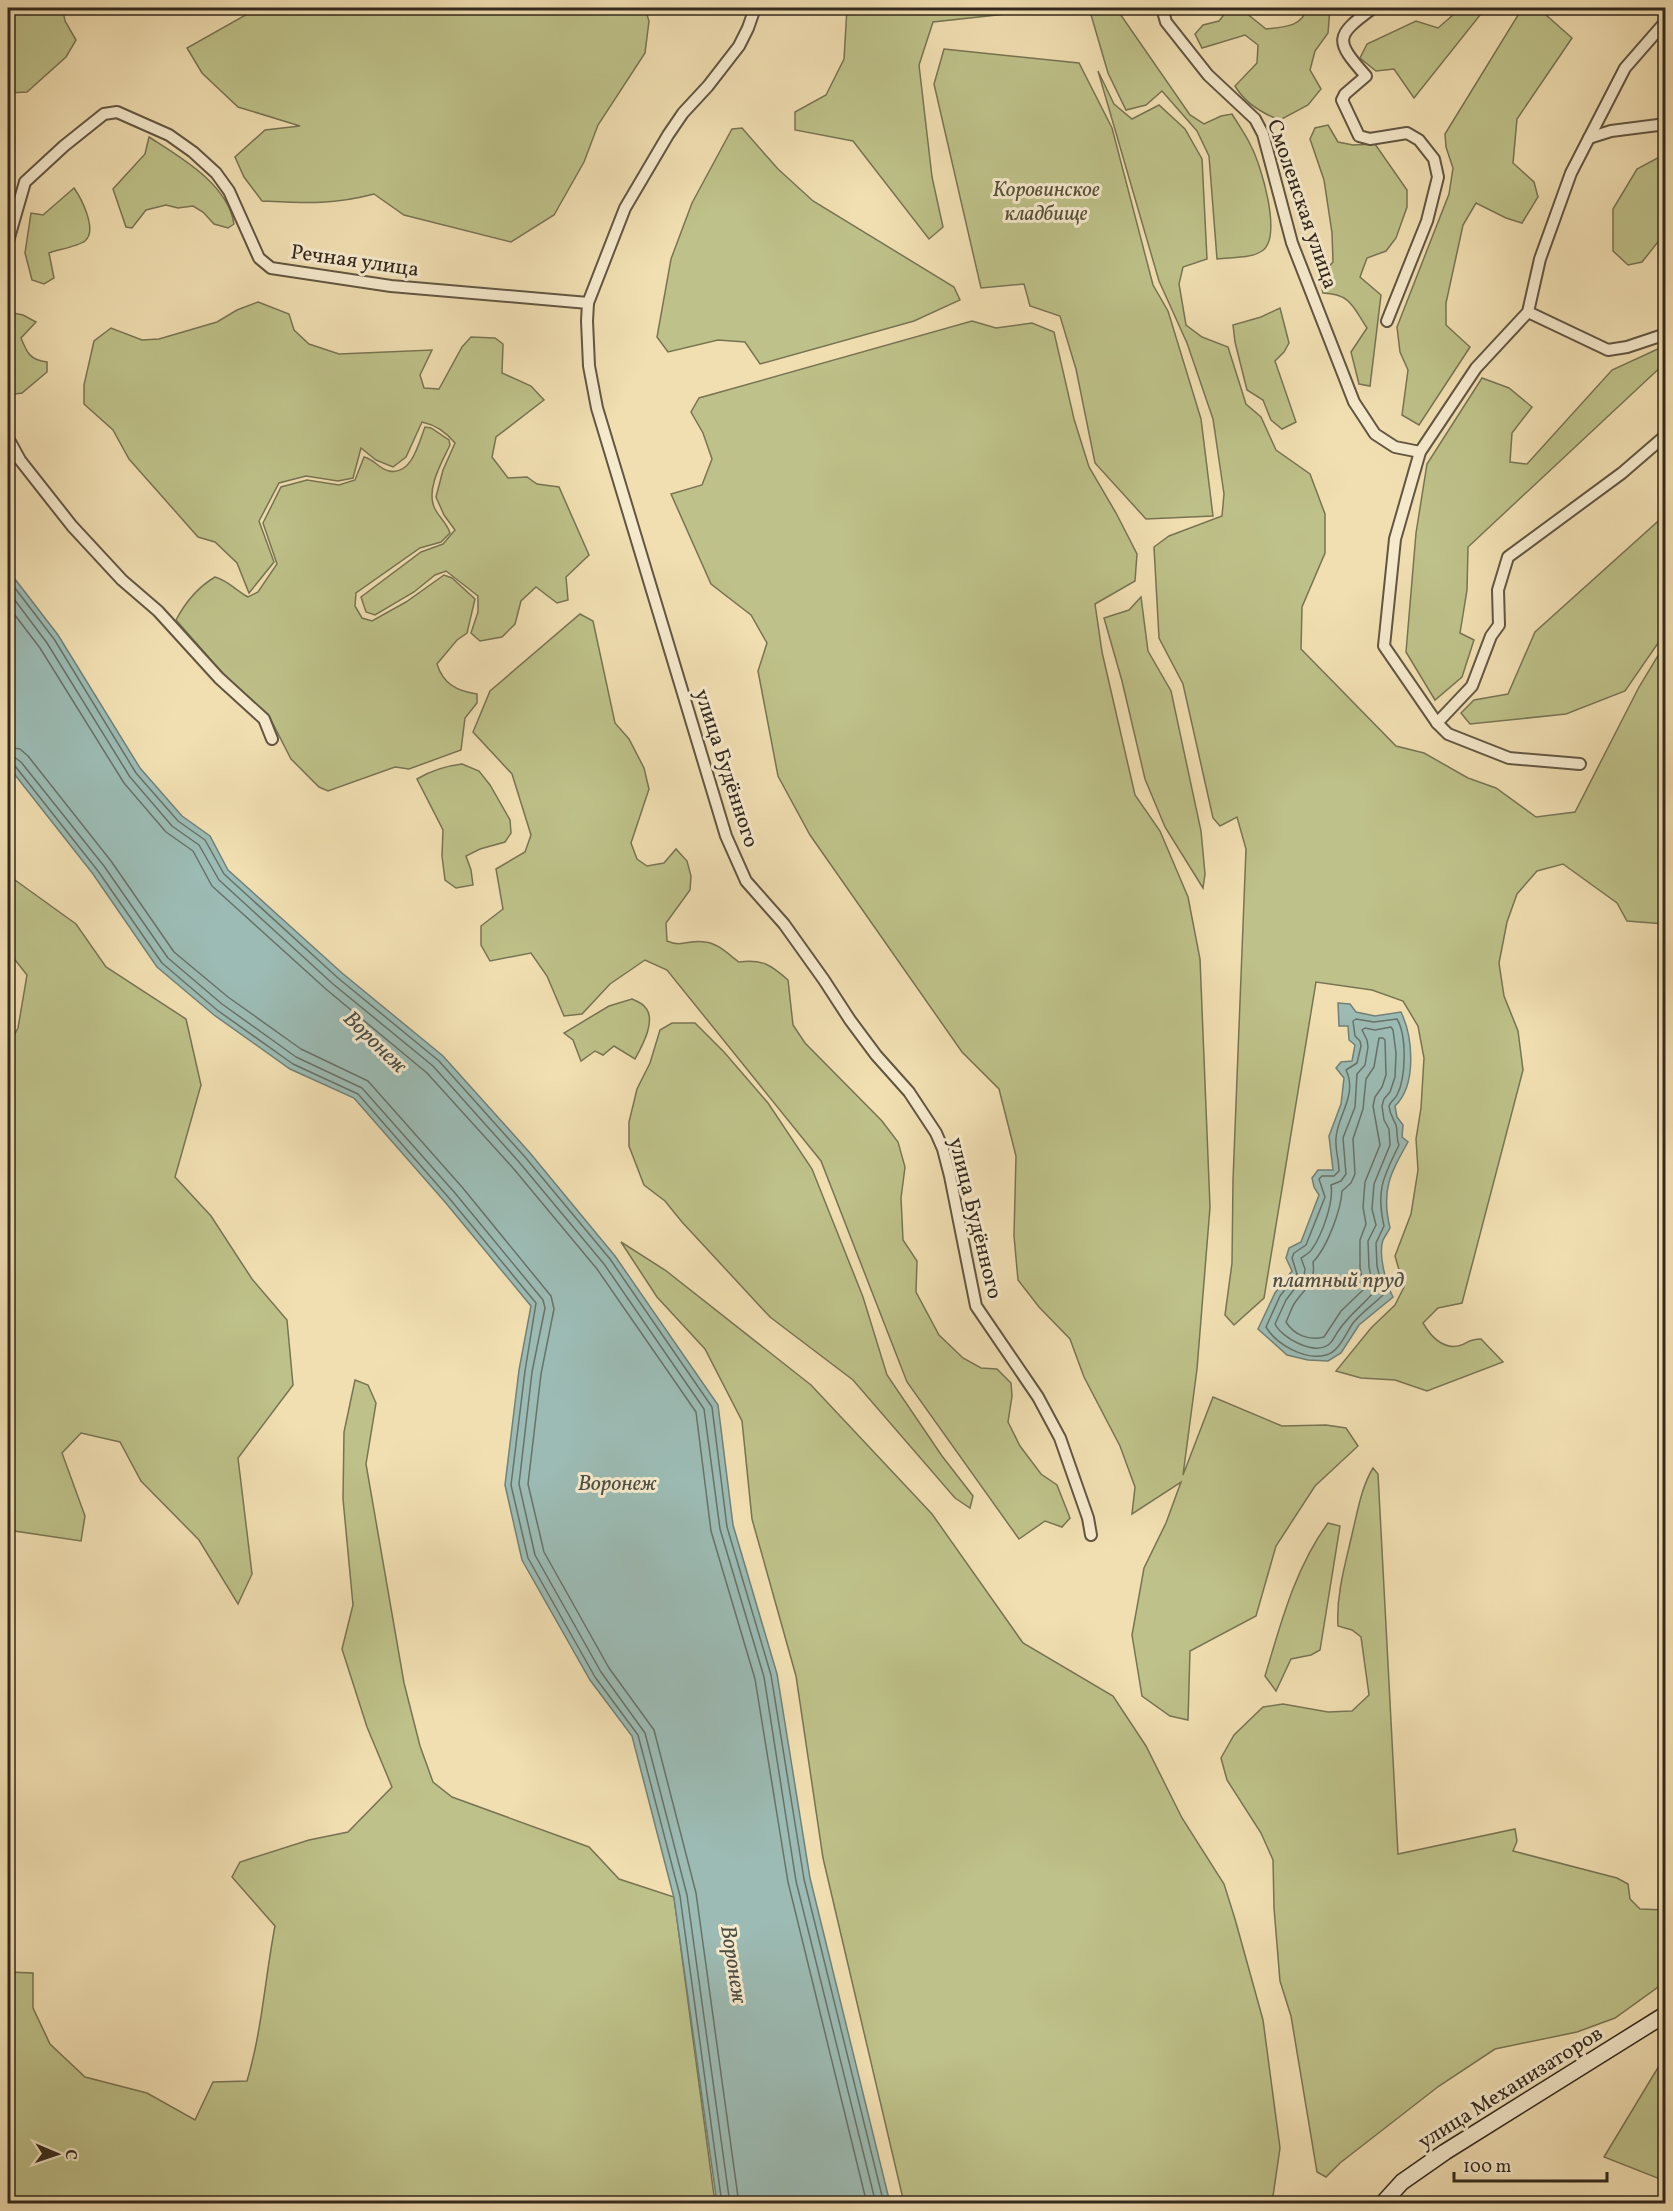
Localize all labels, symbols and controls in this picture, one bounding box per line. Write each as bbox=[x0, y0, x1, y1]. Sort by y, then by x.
street label: Смоленская улица bbox=[1259, 116, 1344, 293]
park label: Коровинское кладбище bbox=[992, 176, 1100, 229]
street label: Речная улица bbox=[289, 238, 421, 285]
street label: улица Будённого bbox=[686, 685, 765, 851]
water label: Воронеж bbox=[335, 1004, 414, 1082]
street label: улица Будённого bbox=[941, 1135, 1009, 1302]
water label: платный пруд bbox=[1272, 1266, 1404, 1297]
water label: Воронеж bbox=[578, 1469, 657, 1500]
water label: Воронеж bbox=[711, 1923, 754, 2006]
street label: улица Механизаторов bbox=[1413, 2020, 1609, 2157]
north arrow bbox=[27, 2124, 87, 2184]
scale bar bbox=[1454, 2145, 1607, 2183]
text: С bbox=[59, 2149, 81, 2160]
text: 100 m bbox=[1463, 2155, 1512, 2180]

